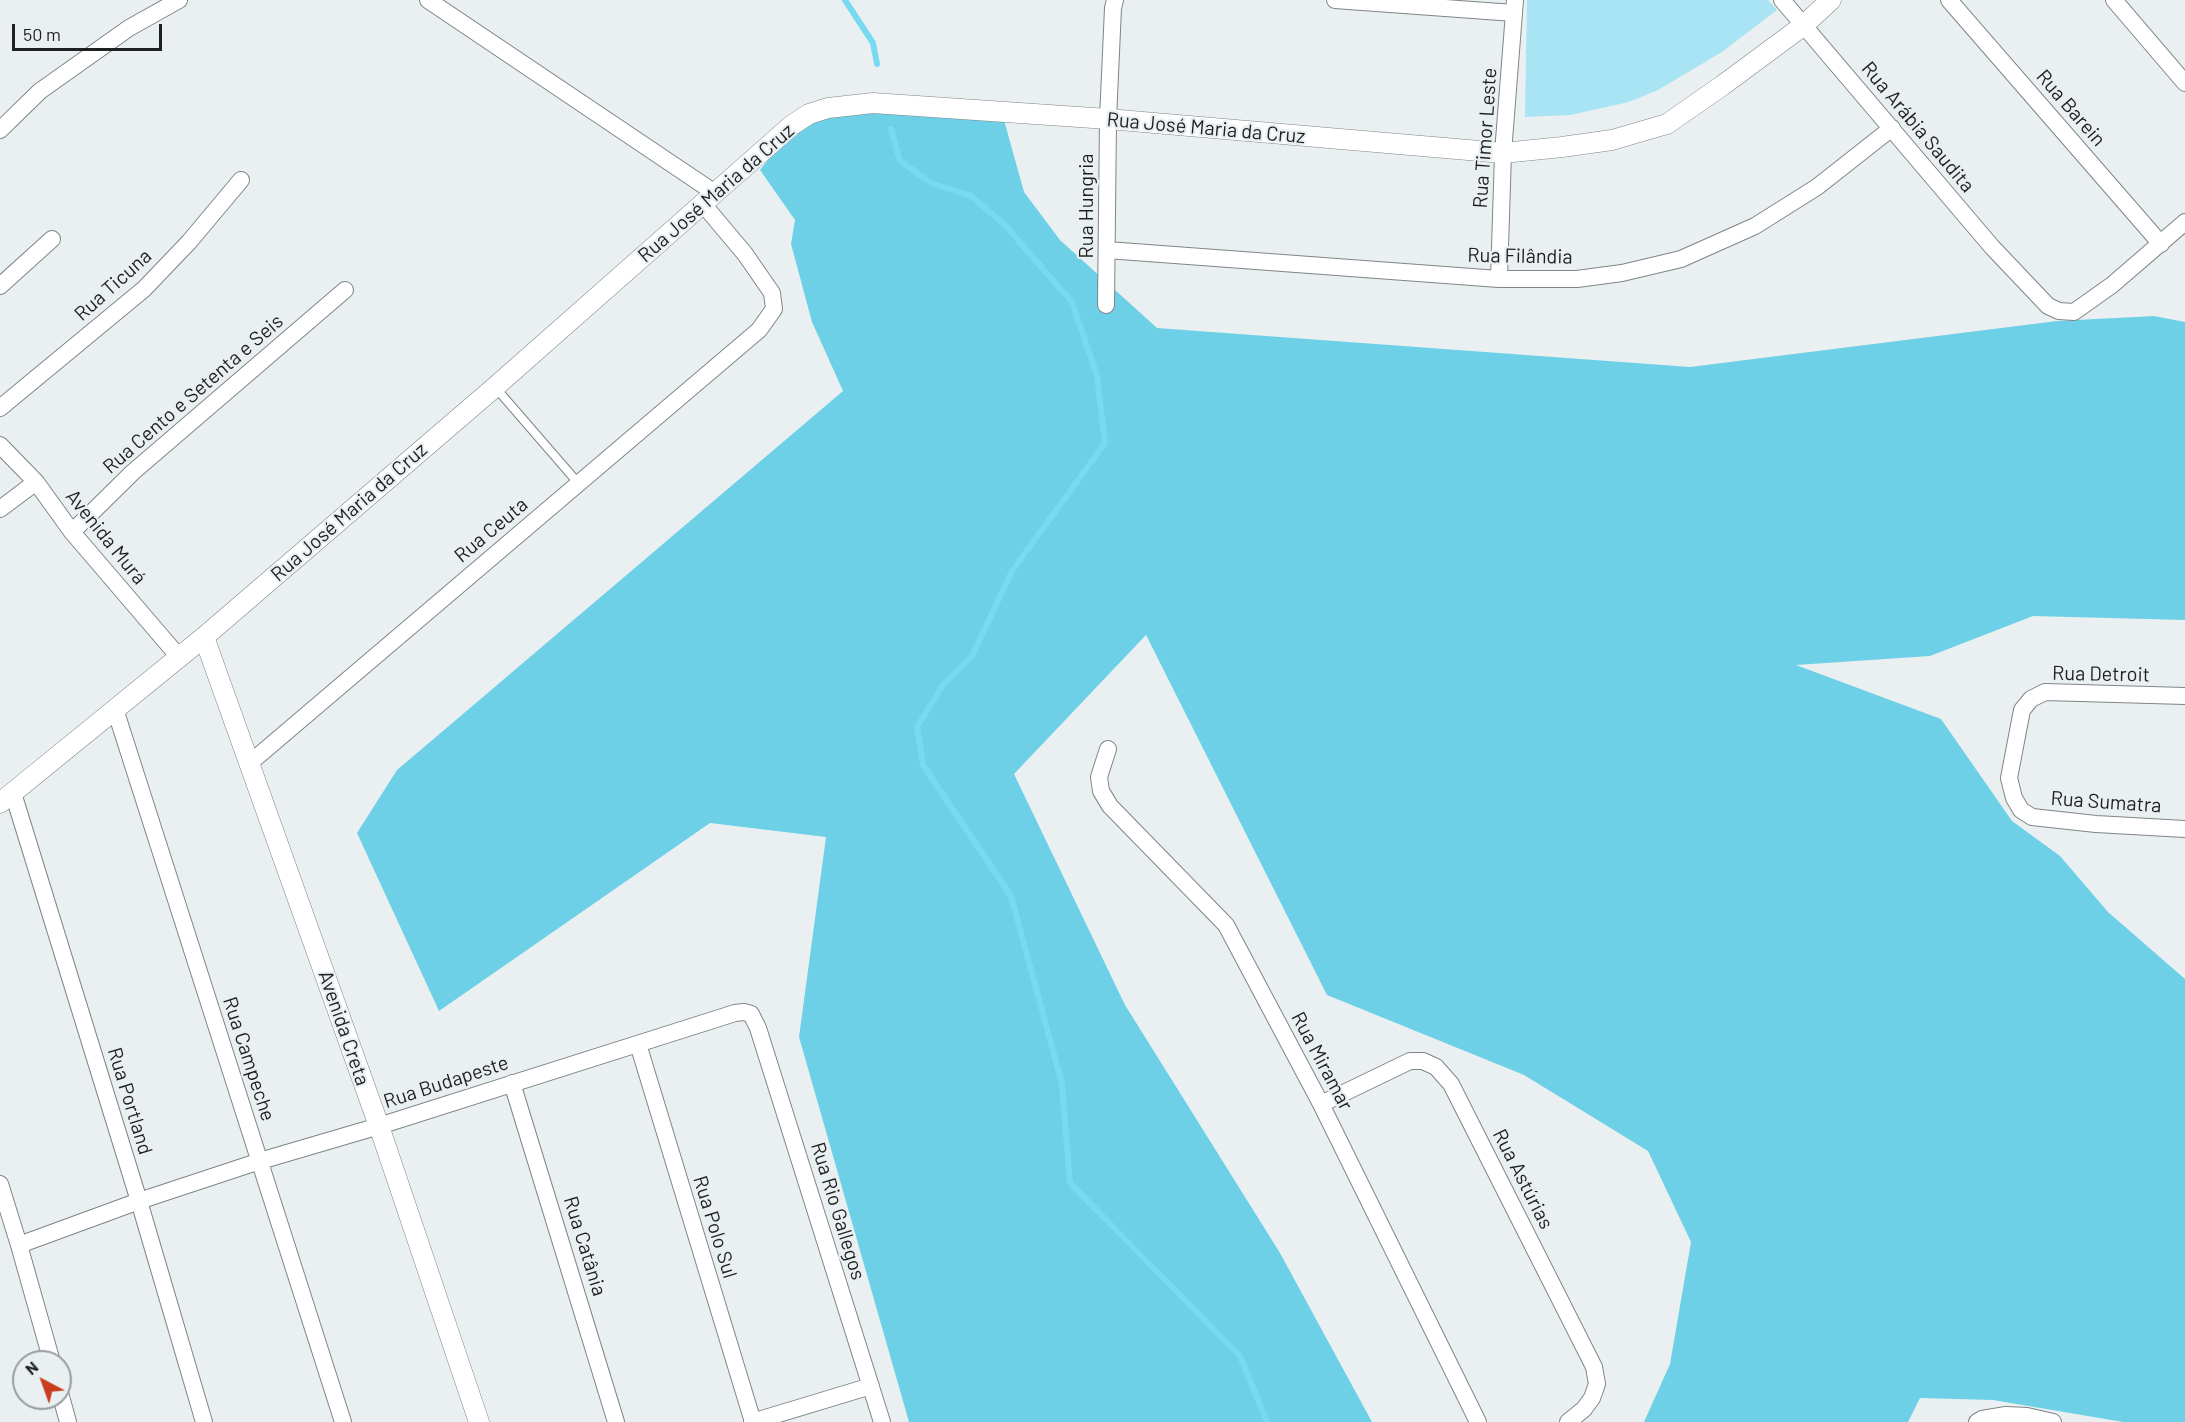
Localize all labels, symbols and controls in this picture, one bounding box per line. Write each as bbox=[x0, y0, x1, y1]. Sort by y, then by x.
scale bar bbox=[15, 12, 165, 50]
text: 50 m bbox=[23, 23, 61, 45]
street label: Rua Arábia Saudita bbox=[1856, 57, 1980, 197]
street label: Rua Barein bbox=[2031, 65, 2111, 151]
street label: Rua Timor Leste bbox=[1468, 67, 1502, 209]
street label: Rua José Maria da Cruz bbox=[1106, 107, 1306, 149]
street label: Rua José Maria da Cruz bbox=[633, 119, 799, 267]
street label: Rua Hungria bbox=[1074, 153, 1098, 259]
street label: Rua Filândia bbox=[1467, 243, 1573, 269]
street label: Rua Ticuna bbox=[69, 244, 157, 326]
street label: Rua Cento e Setenta e Seis bbox=[98, 309, 288, 479]
street label: Rua José Maria da Cruz bbox=[266, 438, 432, 586]
street label: Avenida Murá bbox=[61, 485, 151, 589]
street label: Rua Ceuta bbox=[450, 492, 532, 568]
street label: Rua Detroit bbox=[2052, 661, 2150, 687]
street label: Rua Sumatra bbox=[2050, 786, 2162, 818]
street label: Avenida Creta bbox=[313, 967, 375, 1089]
street label: Rua Campeche bbox=[218, 994, 280, 1124]
street label: Rua Miramar bbox=[1286, 1008, 1358, 1114]
street label: Rua Portland bbox=[102, 1045, 158, 1157]
street label: Rua Budapeste bbox=[381, 1051, 511, 1113]
street label: Rua Astúrias bbox=[1488, 1125, 1558, 1233]
street label: Rua Rio Gallegos bbox=[806, 1139, 870, 1283]
street label: Rua Polo Sul bbox=[688, 1173, 742, 1281]
street label: Rua Catânia bbox=[558, 1193, 612, 1299]
north arrow bbox=[12, 1350, 72, 1410]
text: N bbox=[21, 1357, 41, 1378]

